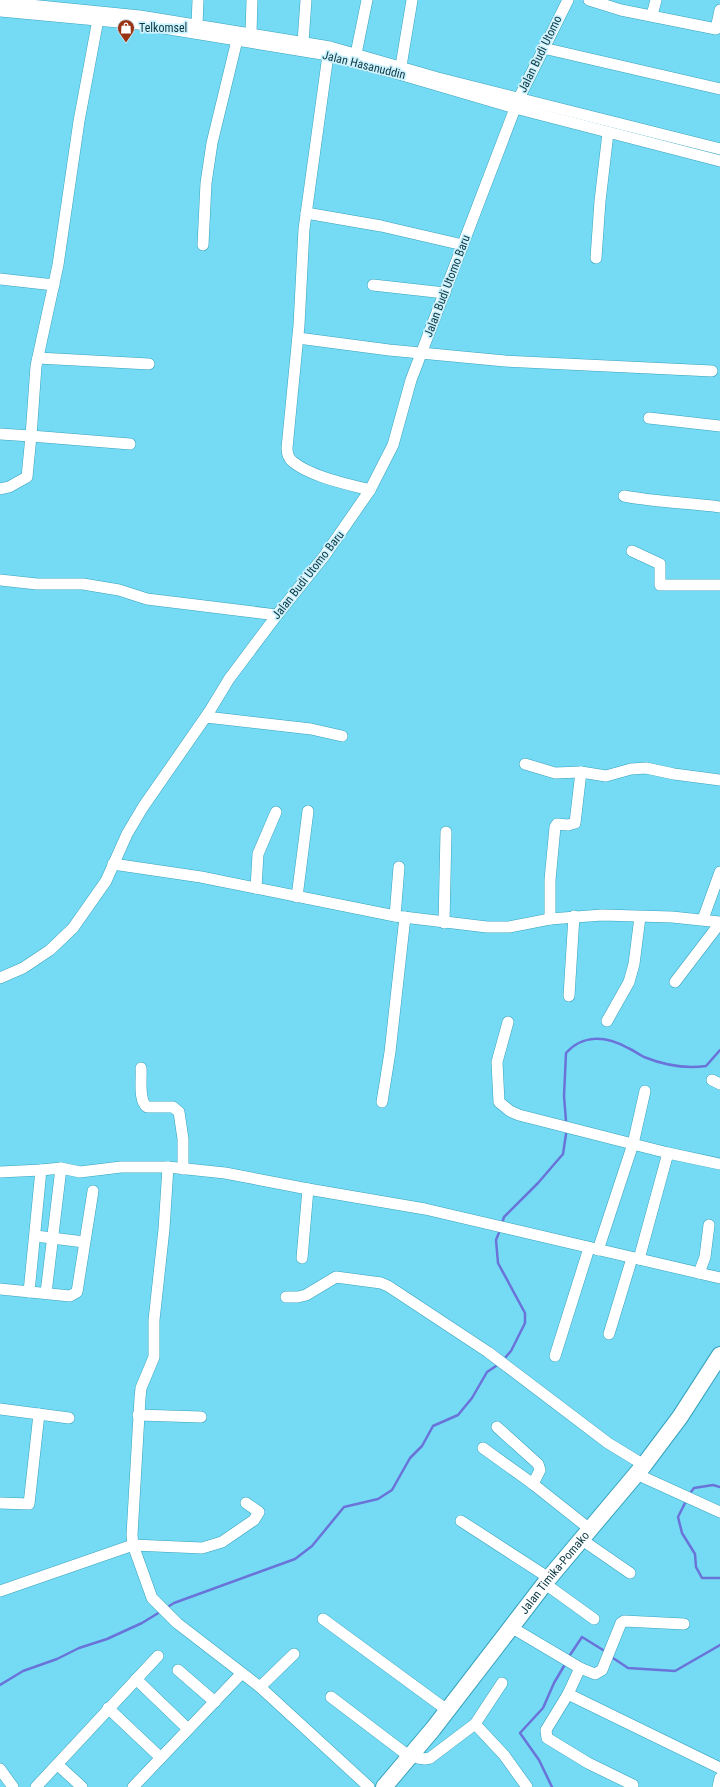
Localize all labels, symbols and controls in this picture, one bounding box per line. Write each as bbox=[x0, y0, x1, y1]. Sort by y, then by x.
street label: Jalan Budi Utomo bbox=[515, 13, 565, 95]
shop icon: Telkomsel bbox=[116, 18, 136, 43]
place label: Telkomsel bbox=[139, 21, 187, 35]
street label: Jalan Hasanuddin bbox=[321, 48, 407, 82]
street label: Jalan Budi Utomo Baru bbox=[421, 233, 473, 339]
street label: Jalan Budi Utomo Baru bbox=[269, 528, 347, 622]
street label: Jalan Timika-Pomako bbox=[517, 1528, 592, 1617]

